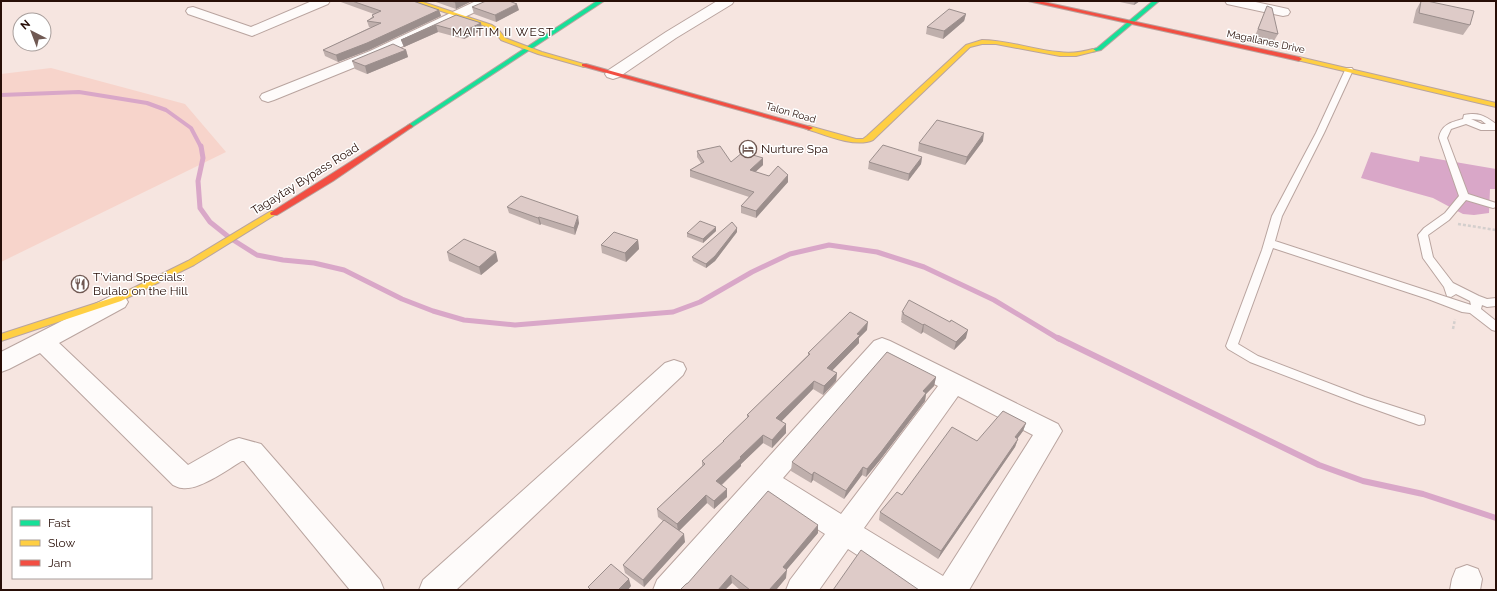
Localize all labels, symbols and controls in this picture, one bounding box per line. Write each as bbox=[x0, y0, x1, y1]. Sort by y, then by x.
north arrow bbox=[12, 12, 52, 52]
text: N bbox=[18, 17, 33, 33]
district label: MAITIM II WEST bbox=[452, 25, 554, 39]
street label: Magallanes Drive bbox=[1226, 28, 1306, 55]
street label: Talon Road bbox=[765, 100, 817, 125]
hotel icon: Nurture Spa bbox=[738, 139, 758, 159]
street label: Tagaytay Bypass Road bbox=[249, 140, 361, 218]
place label: Nurture Spa bbox=[761, 142, 828, 156]
place label: T'viand Specials: Bulalo on the Hill bbox=[93, 270, 188, 298]
restaurant icon: T'viand Specials: Bulalo on the Hill bbox=[70, 274, 90, 294]
legend bbox=[12, 507, 152, 579]
text: Fast bbox=[48, 516, 71, 530]
text: Slow bbox=[48, 536, 75, 550]
text: Jam bbox=[48, 556, 71, 570]

